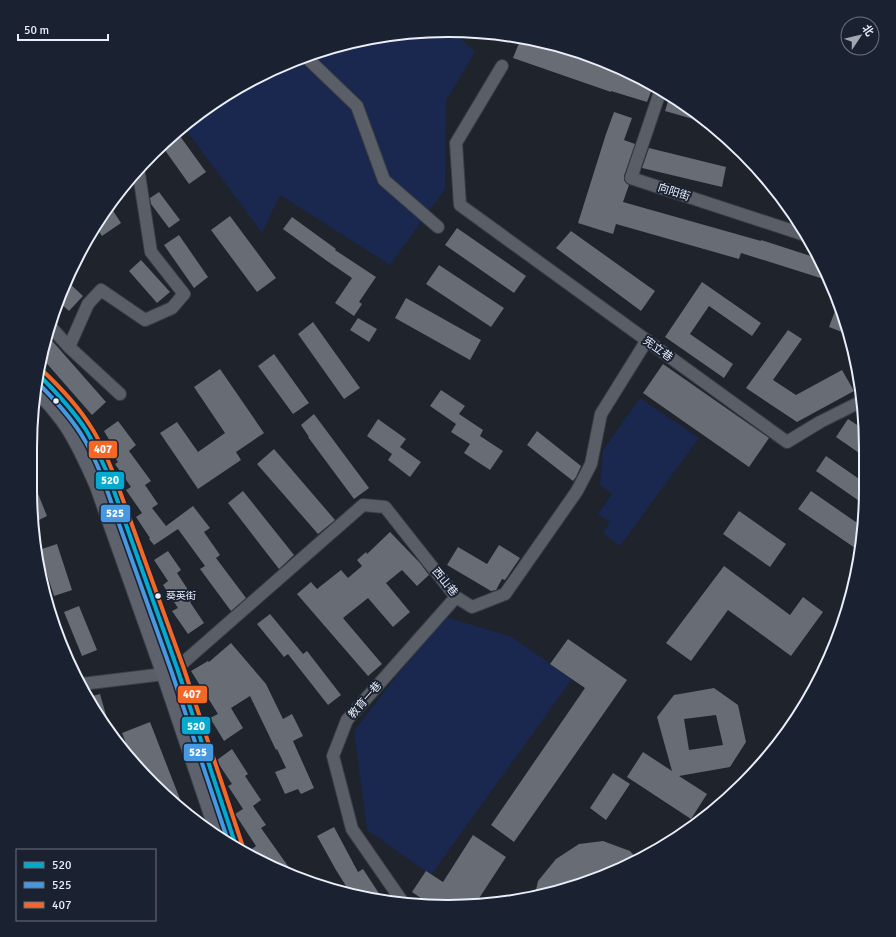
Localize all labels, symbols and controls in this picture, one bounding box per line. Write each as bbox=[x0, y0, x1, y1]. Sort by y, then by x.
scale bar bbox=[18, 16, 108, 42]
north arrow bbox=[840, 16, 880, 56]
text: 北 bbox=[859, 22, 876, 39]
text: 50 m bbox=[24, 23, 49, 38]
street label: 向阳街 bbox=[656, 181, 692, 203]
street label: 宪立巷 bbox=[641, 334, 675, 364]
unlabelled marker bbox=[51, 396, 61, 406]
line badge: 407 bbox=[88, 440, 118, 459]
text: 407 bbox=[94, 443, 112, 456]
line badge: 520 bbox=[95, 471, 125, 490]
text: 520 bbox=[101, 474, 119, 487]
line badge: 525 bbox=[100, 504, 131, 523]
text: 525 bbox=[106, 507, 124, 520]
street label: 西山巷 bbox=[429, 565, 461, 599]
place label: 葵英街 bbox=[166, 590, 196, 602]
marker: 葵英街 bbox=[153, 591, 163, 601]
street label: 教育一巷 bbox=[346, 679, 384, 721]
line badge: 407 bbox=[177, 685, 208, 704]
text: 407 bbox=[183, 688, 201, 701]
line badge: 520 bbox=[181, 716, 211, 735]
text: 520 bbox=[187, 720, 205, 733]
line badge: 525 bbox=[183, 743, 214, 762]
text: 525 bbox=[189, 746, 207, 759]
legend bbox=[16, 849, 156, 921]
text: 520 bbox=[52, 858, 71, 873]
text: 525 bbox=[52, 878, 71, 893]
text: 407 bbox=[52, 898, 71, 913]

